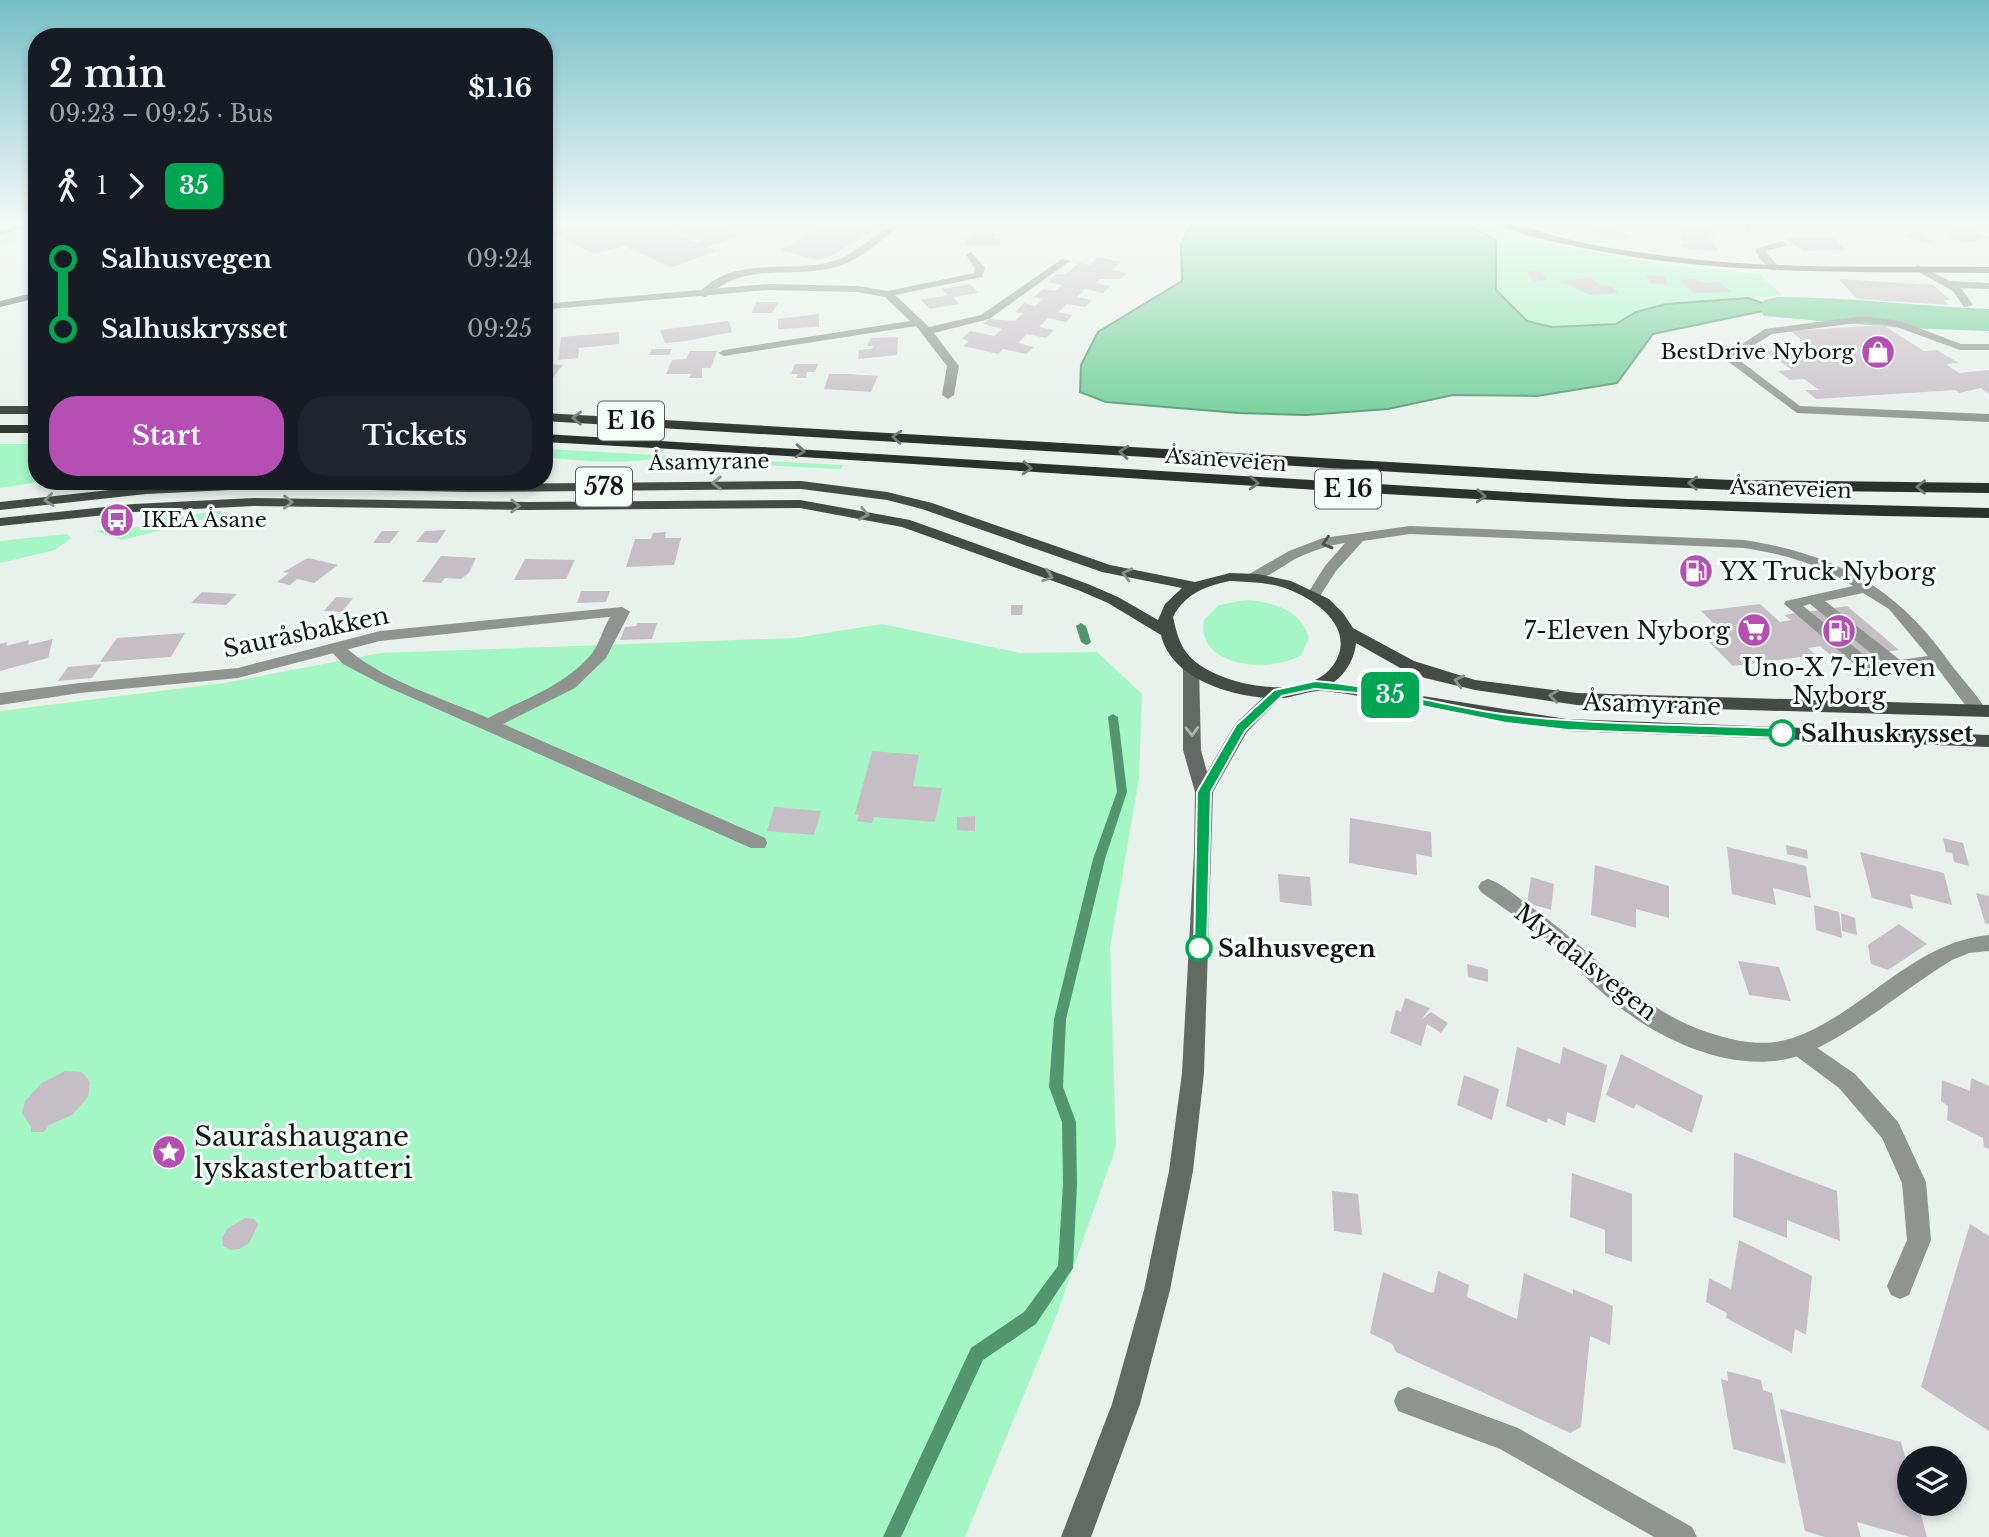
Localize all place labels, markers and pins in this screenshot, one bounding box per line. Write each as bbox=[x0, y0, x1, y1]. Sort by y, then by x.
shop icon: BestDrive Nyborg bbox=[1859, 333, 1897, 371]
place label: BestDrive Nyborg bbox=[1661, 339, 1854, 365]
bus stop icon: IKEA Åsane bbox=[98, 501, 136, 539]
place label: IKEA Åsane bbox=[142, 507, 267, 533]
fuel station icon: YX Truck Nyborg bbox=[1677, 552, 1715, 590]
place label: YX Truck Nyborg bbox=[1719, 557, 1936, 586]
supermarket icon: 7-Eleven Nyborg bbox=[1735, 611, 1773, 649]
fuel station icon: Uno-X 7-Eleven Nyborg bbox=[1820, 612, 1858, 650]
place label: 7-Eleven Nyborg bbox=[1524, 616, 1731, 645]
place label: Uno-X 7-Eleven Nyborg bbox=[1742, 653, 1936, 710]
place label: Salhuskrysset bbox=[1801, 719, 1974, 748]
marker: Salhuskrysset bbox=[1769, 720, 1795, 746]
place label: Salhusvegen bbox=[1218, 934, 1376, 963]
marker: Salhusvegen bbox=[1186, 935, 1212, 961]
place label: Sauråshaugane lyskasterbatteri bbox=[194, 1119, 413, 1186]
place icon: Sauråshaugane lyskasterbatteri bbox=[150, 1133, 188, 1171]

